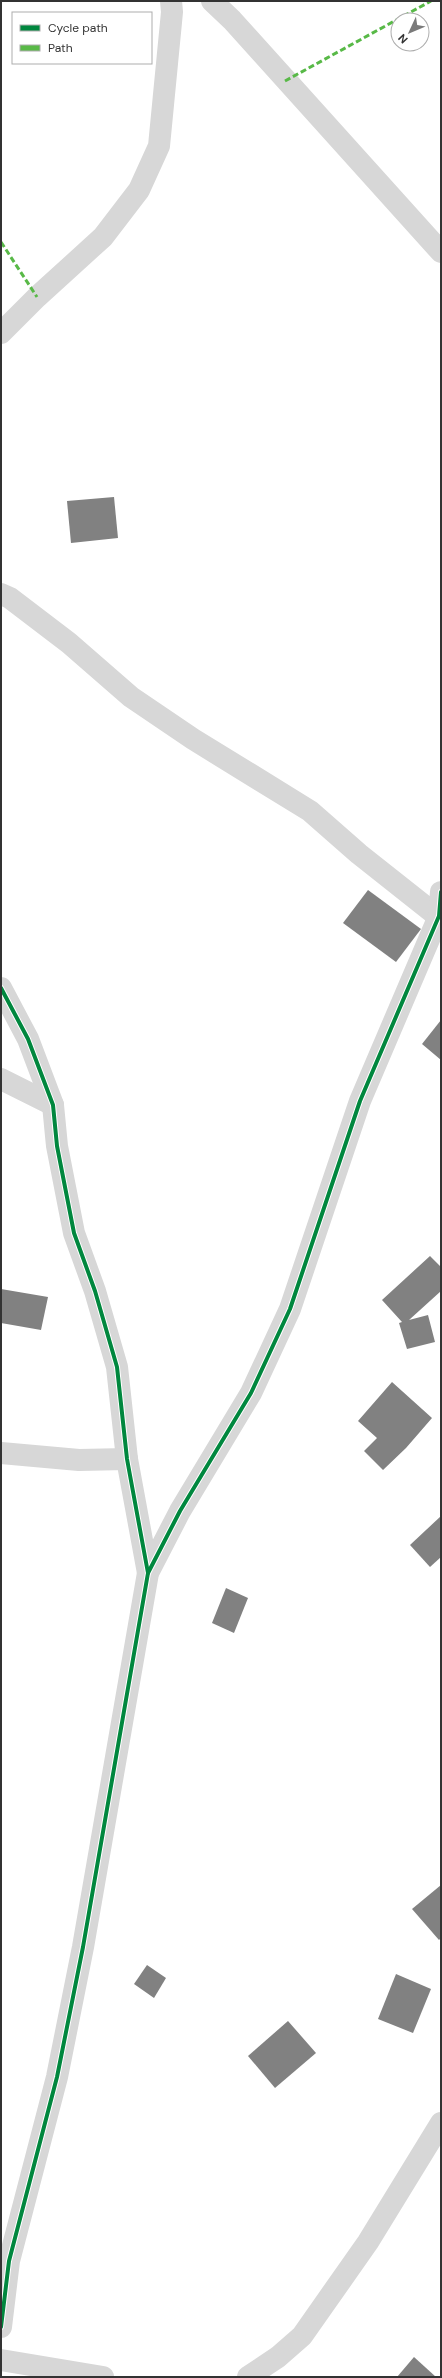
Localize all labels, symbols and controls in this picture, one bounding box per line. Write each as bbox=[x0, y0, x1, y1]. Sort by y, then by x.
legend bbox=[12, 12, 152, 64]
north arrow bbox=[390, 12, 430, 52]
text: Cycle path bbox=[48, 20, 108, 36]
text: N bbox=[395, 31, 411, 47]
text: Path bbox=[48, 40, 73, 56]

